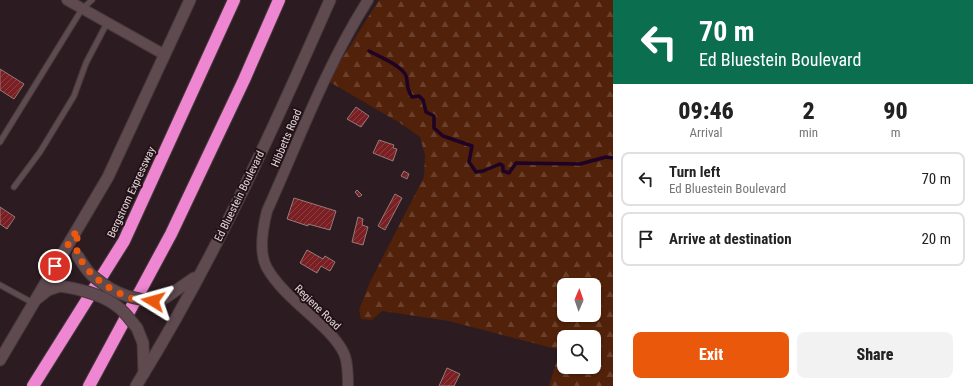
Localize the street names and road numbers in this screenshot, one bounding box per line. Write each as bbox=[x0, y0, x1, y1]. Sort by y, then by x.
street label: Hibbetts Road bbox=[268, 107, 304, 169]
street label: Bergstrom Expressway bbox=[105, 144, 158, 240]
street label: Ed Bluestein Boulevard bbox=[212, 149, 267, 244]
street label: Regiene Road bbox=[292, 282, 343, 333]

